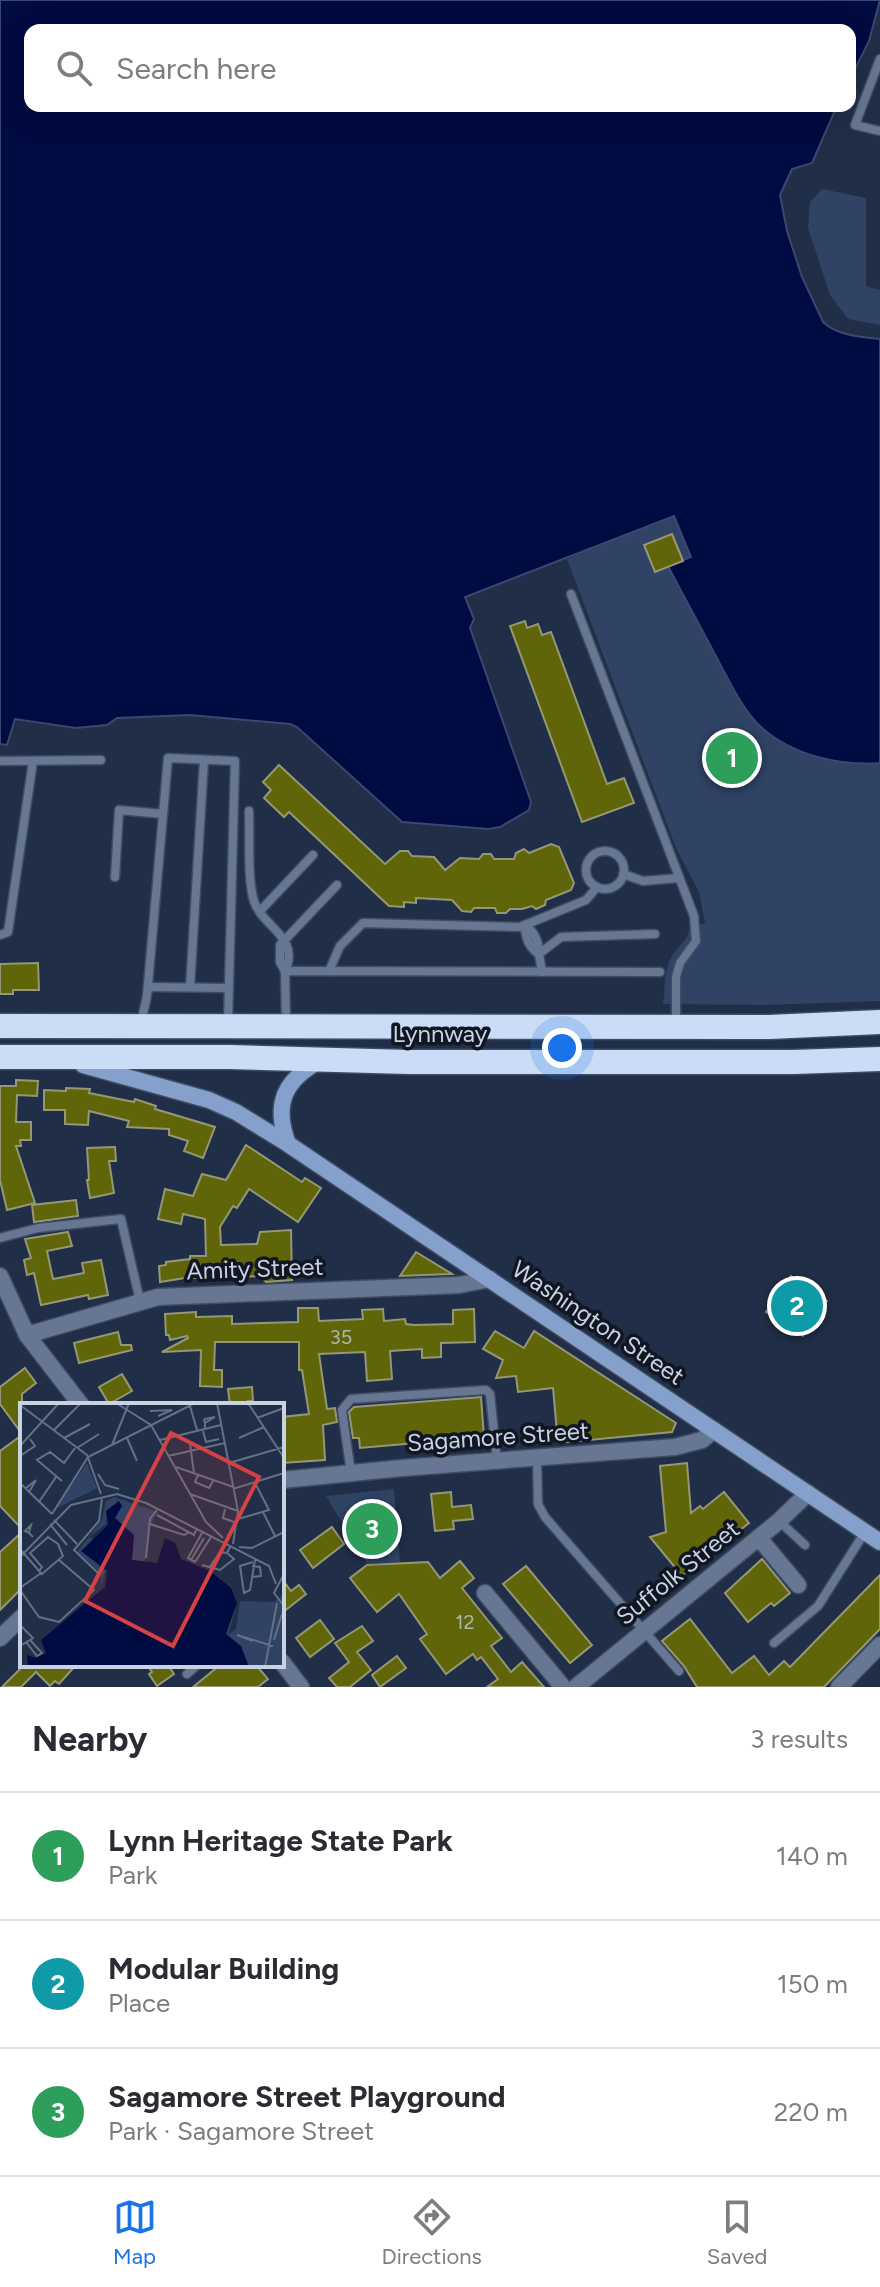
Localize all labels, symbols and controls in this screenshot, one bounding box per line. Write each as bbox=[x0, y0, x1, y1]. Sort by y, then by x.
search box bbox=[24, 24, 856, 112]
icon: search bbox=[52, 46, 96, 90]
text: Search here bbox=[116, 50, 276, 87]
pin: 1 bbox=[706, 728, 758, 788]
street label: Lynnway bbox=[393, 1019, 488, 1048]
your location bbox=[542, 1028, 582, 1068]
street label: Amity Street bbox=[186, 1252, 324, 1285]
street label: Washington Street bbox=[507, 1254, 690, 1391]
pin: 2 bbox=[771, 1276, 823, 1336]
house number: 35 bbox=[330, 1325, 352, 1349]
inset map bbox=[20, 1403, 284, 1667]
street label: Sagamore Street bbox=[406, 1416, 590, 1457]
pin: 3 bbox=[346, 1499, 398, 1559]
street label: Suffolk Street bbox=[610, 1514, 745, 1631]
house number: 12 bbox=[455, 1610, 475, 1634]
text: Nearby bbox=[32, 1719, 147, 1760]
text: 3 results bbox=[750, 1723, 848, 1755]
text: Lynn Heritage State Park bbox=[108, 1822, 453, 1859]
text: 1 bbox=[53, 1840, 63, 1872]
text: 140 m bbox=[776, 1840, 848, 1872]
text: Park bbox=[108, 1859, 157, 1891]
text: Modular Building bbox=[108, 1950, 339, 1987]
text: 2 bbox=[50, 1968, 66, 2000]
text: 150 m bbox=[777, 1968, 848, 2000]
text: Place bbox=[108, 1987, 170, 2019]
text: Sagamore Street Playground bbox=[108, 2078, 506, 2115]
text: 3 bbox=[51, 2096, 65, 2128]
text: 220 m bbox=[774, 2096, 848, 2128]
text: Park · Sagamore Street bbox=[108, 2115, 374, 2147]
tab: Map bbox=[113, 2195, 157, 2270]
tab: Directions bbox=[382, 2195, 482, 2270]
tab: Saved bbox=[707, 2195, 767, 2270]

